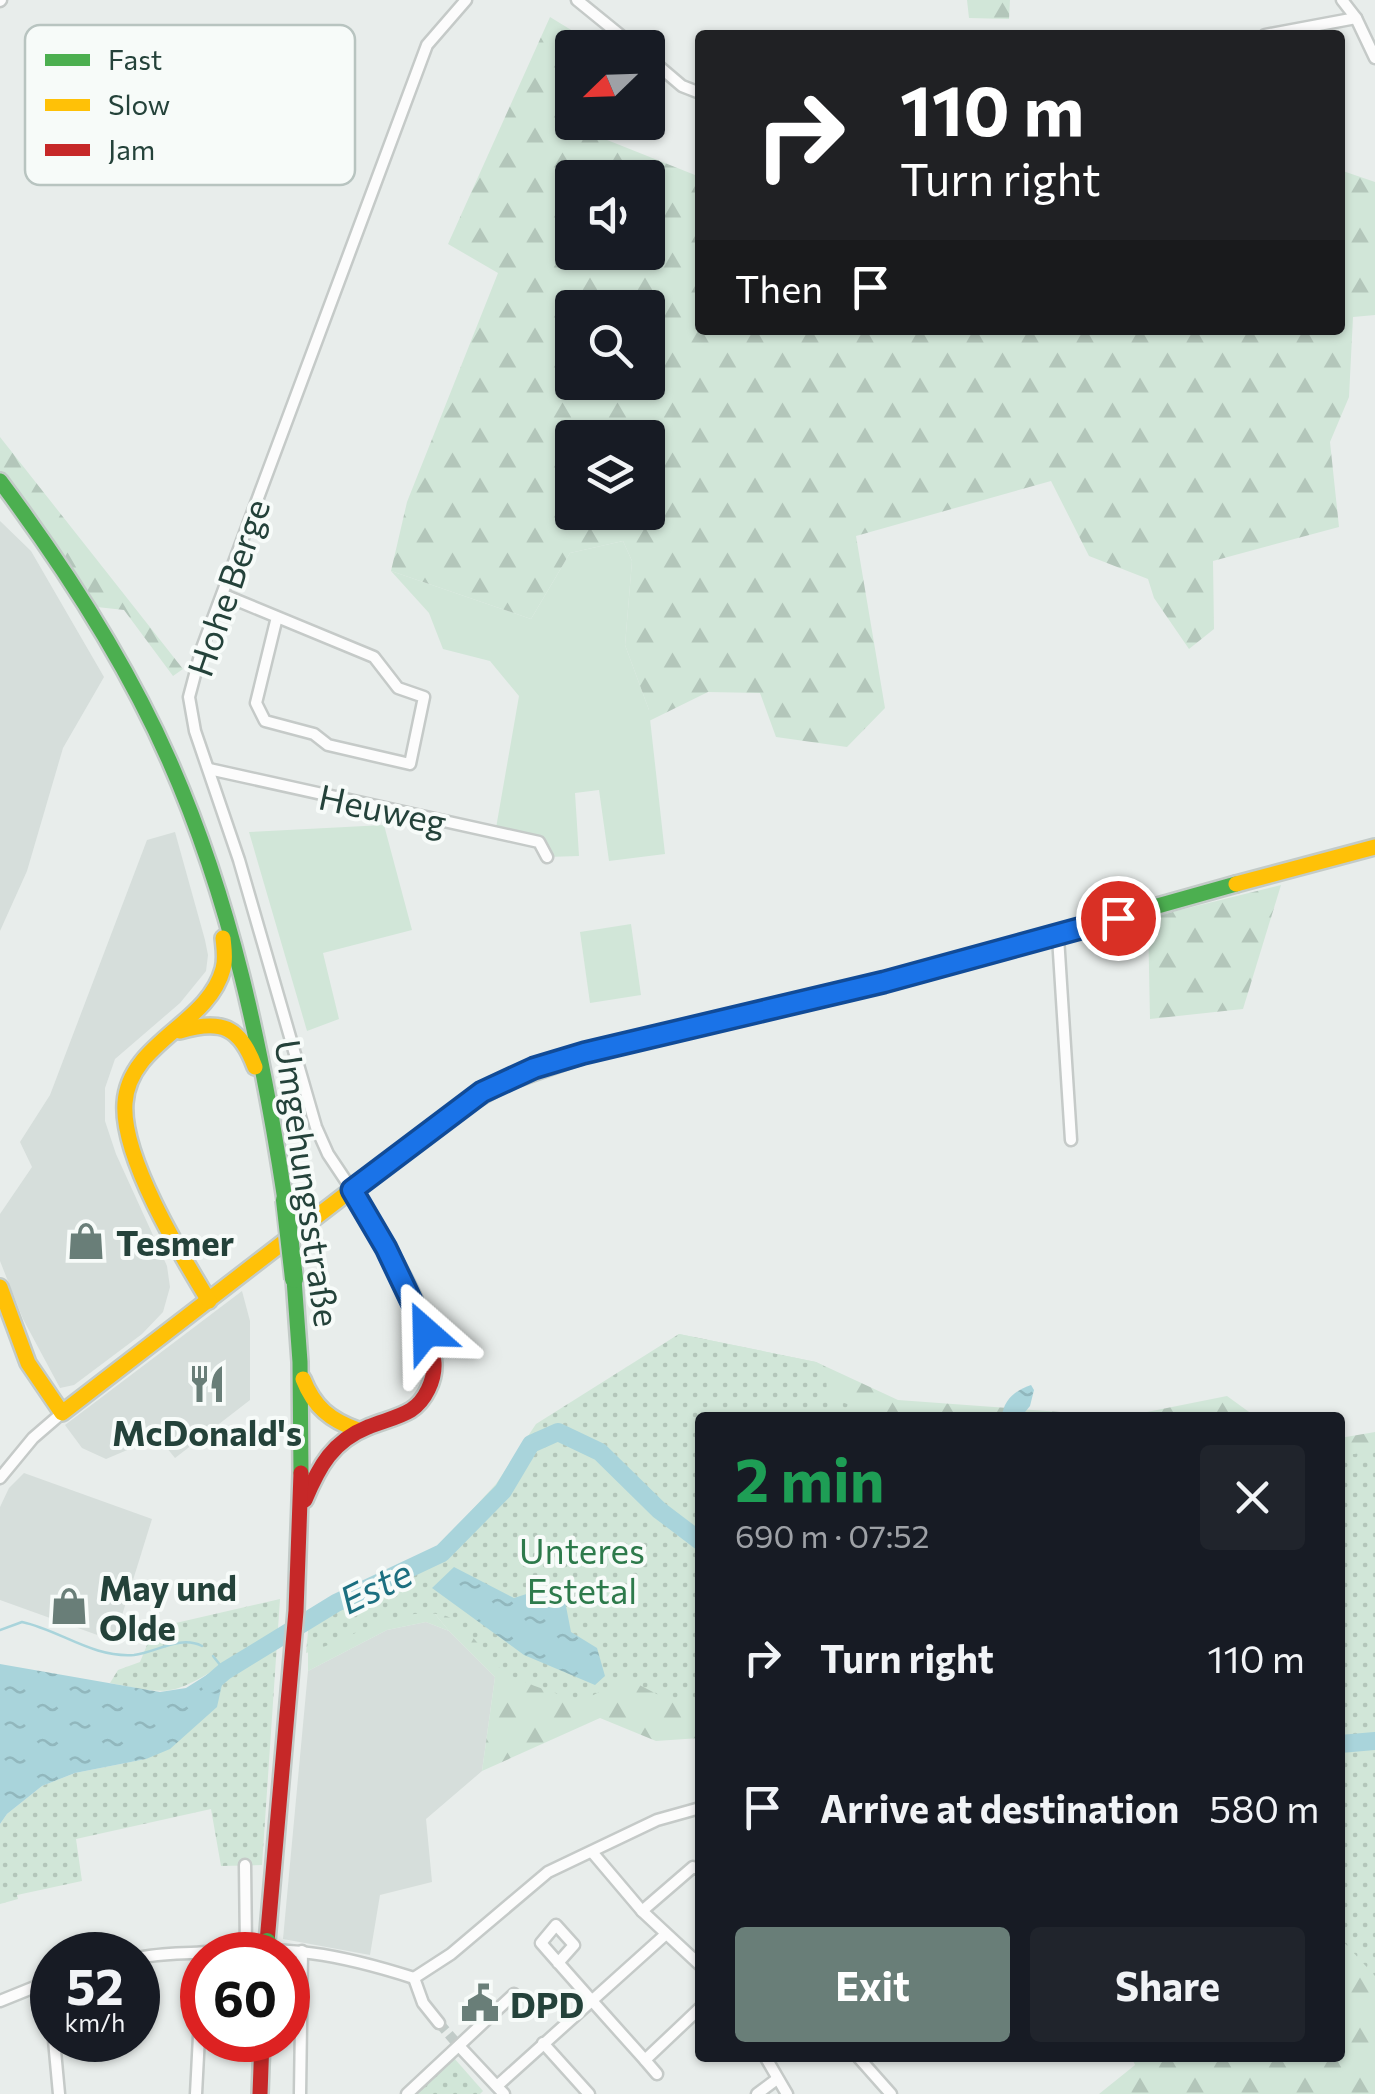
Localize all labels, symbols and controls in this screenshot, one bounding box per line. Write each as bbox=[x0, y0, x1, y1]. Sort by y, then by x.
legend bbox=[25, 25, 355, 185]
north arrow bbox=[555, 30, 665, 140]
map controls bbox=[555, 30, 665, 530]
text: Fast bbox=[108, 42, 162, 76]
text: 110 m bbox=[900, 65, 1084, 150]
icon: right bbox=[735, 70, 865, 200]
text: Slow bbox=[108, 87, 170, 121]
text: Jam bbox=[108, 132, 155, 166]
text: Turn right bbox=[900, 150, 1101, 205]
button: sound bbox=[555, 160, 665, 270]
icon: arrive bbox=[843, 260, 898, 315]
text: Then bbox=[735, 264, 823, 311]
button: search bbox=[555, 290, 665, 400]
button: layers bbox=[555, 420, 665, 530]
street label: Hohe Berge bbox=[177, 493, 277, 681]
street label: Heuweg bbox=[315, 774, 451, 842]
pin bbox=[1076, 876, 1161, 961]
icon: arrive bbox=[1091, 891, 1146, 946]
street label: Umgehungsstraße bbox=[268, 1037, 350, 1329]
shop icon: Tesmer bbox=[65, 1220, 107, 1262]
place label: Tesmer bbox=[116, 1220, 234, 1263]
position arrow bbox=[374, 1280, 478, 1384]
restaurant icon: McDonald's bbox=[186, 1363, 228, 1405]
place label: McDonald's bbox=[112, 1410, 302, 1453]
text: 2 min bbox=[735, 1441, 884, 1514]
button: close bbox=[1200, 1445, 1305, 1550]
text: 690 m · 07:52 bbox=[735, 1515, 930, 1555]
park label: Unteres Estetal bbox=[519, 1528, 645, 1611]
water label: Este bbox=[331, 1547, 419, 1623]
place label: May und Olde bbox=[99, 1565, 237, 1648]
shop icon: May und Olde bbox=[48, 1585, 90, 1627]
icon: right bbox=[735, 1630, 790, 1685]
text: Turn right bbox=[820, 1634, 994, 1681]
text: 110 m bbox=[1207, 1634, 1305, 1681]
icon: arrive bbox=[735, 1780, 790, 1835]
text: Arrive at destination bbox=[820, 1784, 1179, 1831]
text: 580 m bbox=[1209, 1784, 1319, 1831]
button: Exit bbox=[735, 1927, 1010, 2042]
button: Share bbox=[1030, 1927, 1305, 2042]
speed limit sign: 60 bbox=[180, 1932, 310, 2062]
text: 52 bbox=[66, 1954, 124, 2015]
public building icon: DPD bbox=[459, 1982, 501, 2024]
place label: DPD bbox=[510, 1982, 584, 2025]
text: km/h bbox=[65, 2007, 125, 2037]

